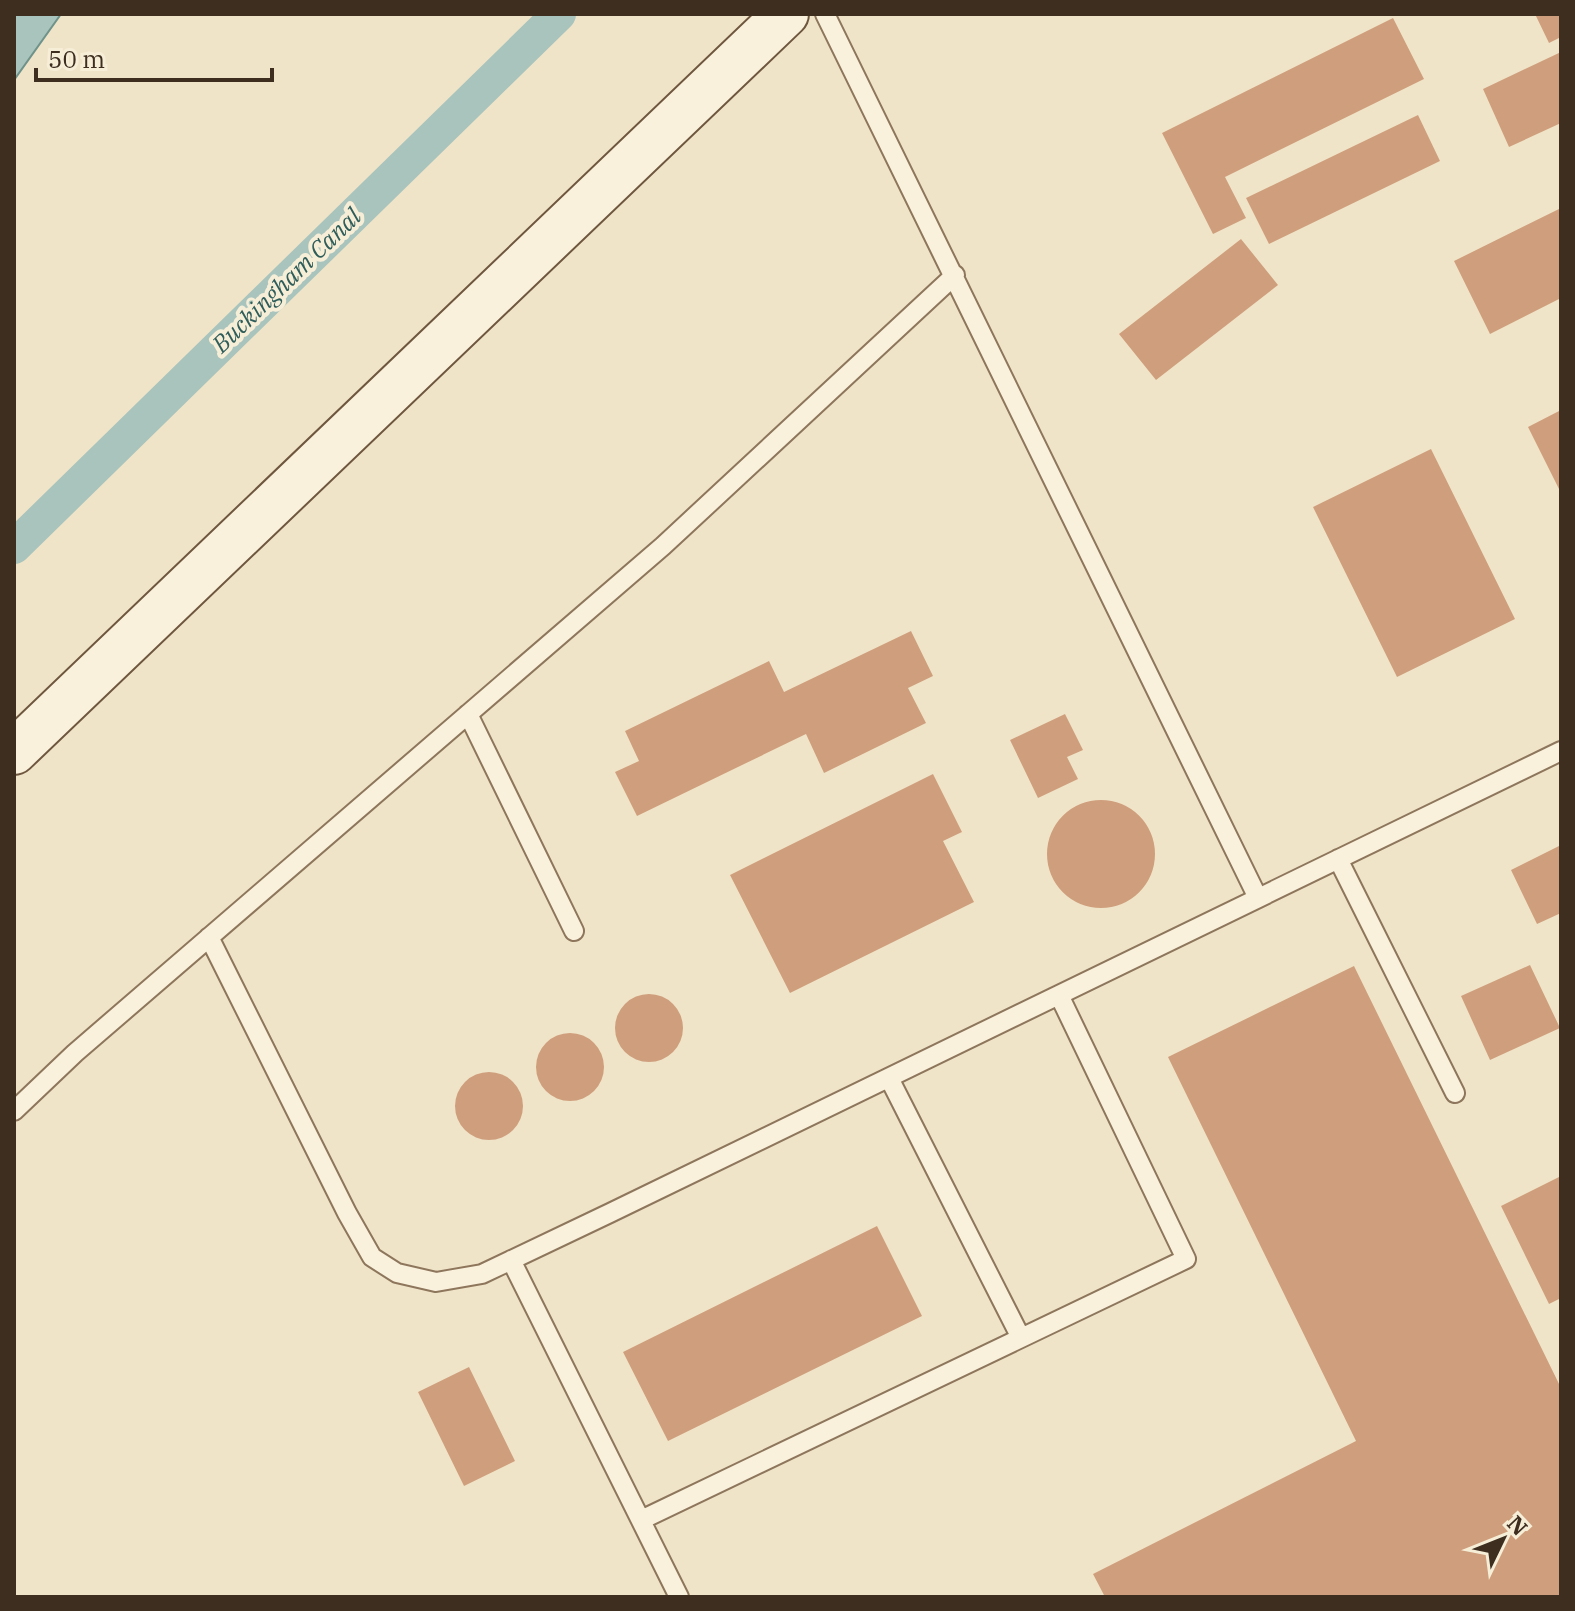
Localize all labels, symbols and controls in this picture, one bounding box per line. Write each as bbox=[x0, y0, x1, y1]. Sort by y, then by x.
scale bar bbox=[36, 32, 272, 82]
text: 50 m bbox=[48, 43, 105, 75]
water label: Buckingham Canal bbox=[204, 200, 368, 360]
north arrow bbox=[1463, 1499, 1543, 1579]
text: N bbox=[1501, 1509, 1535, 1541]

